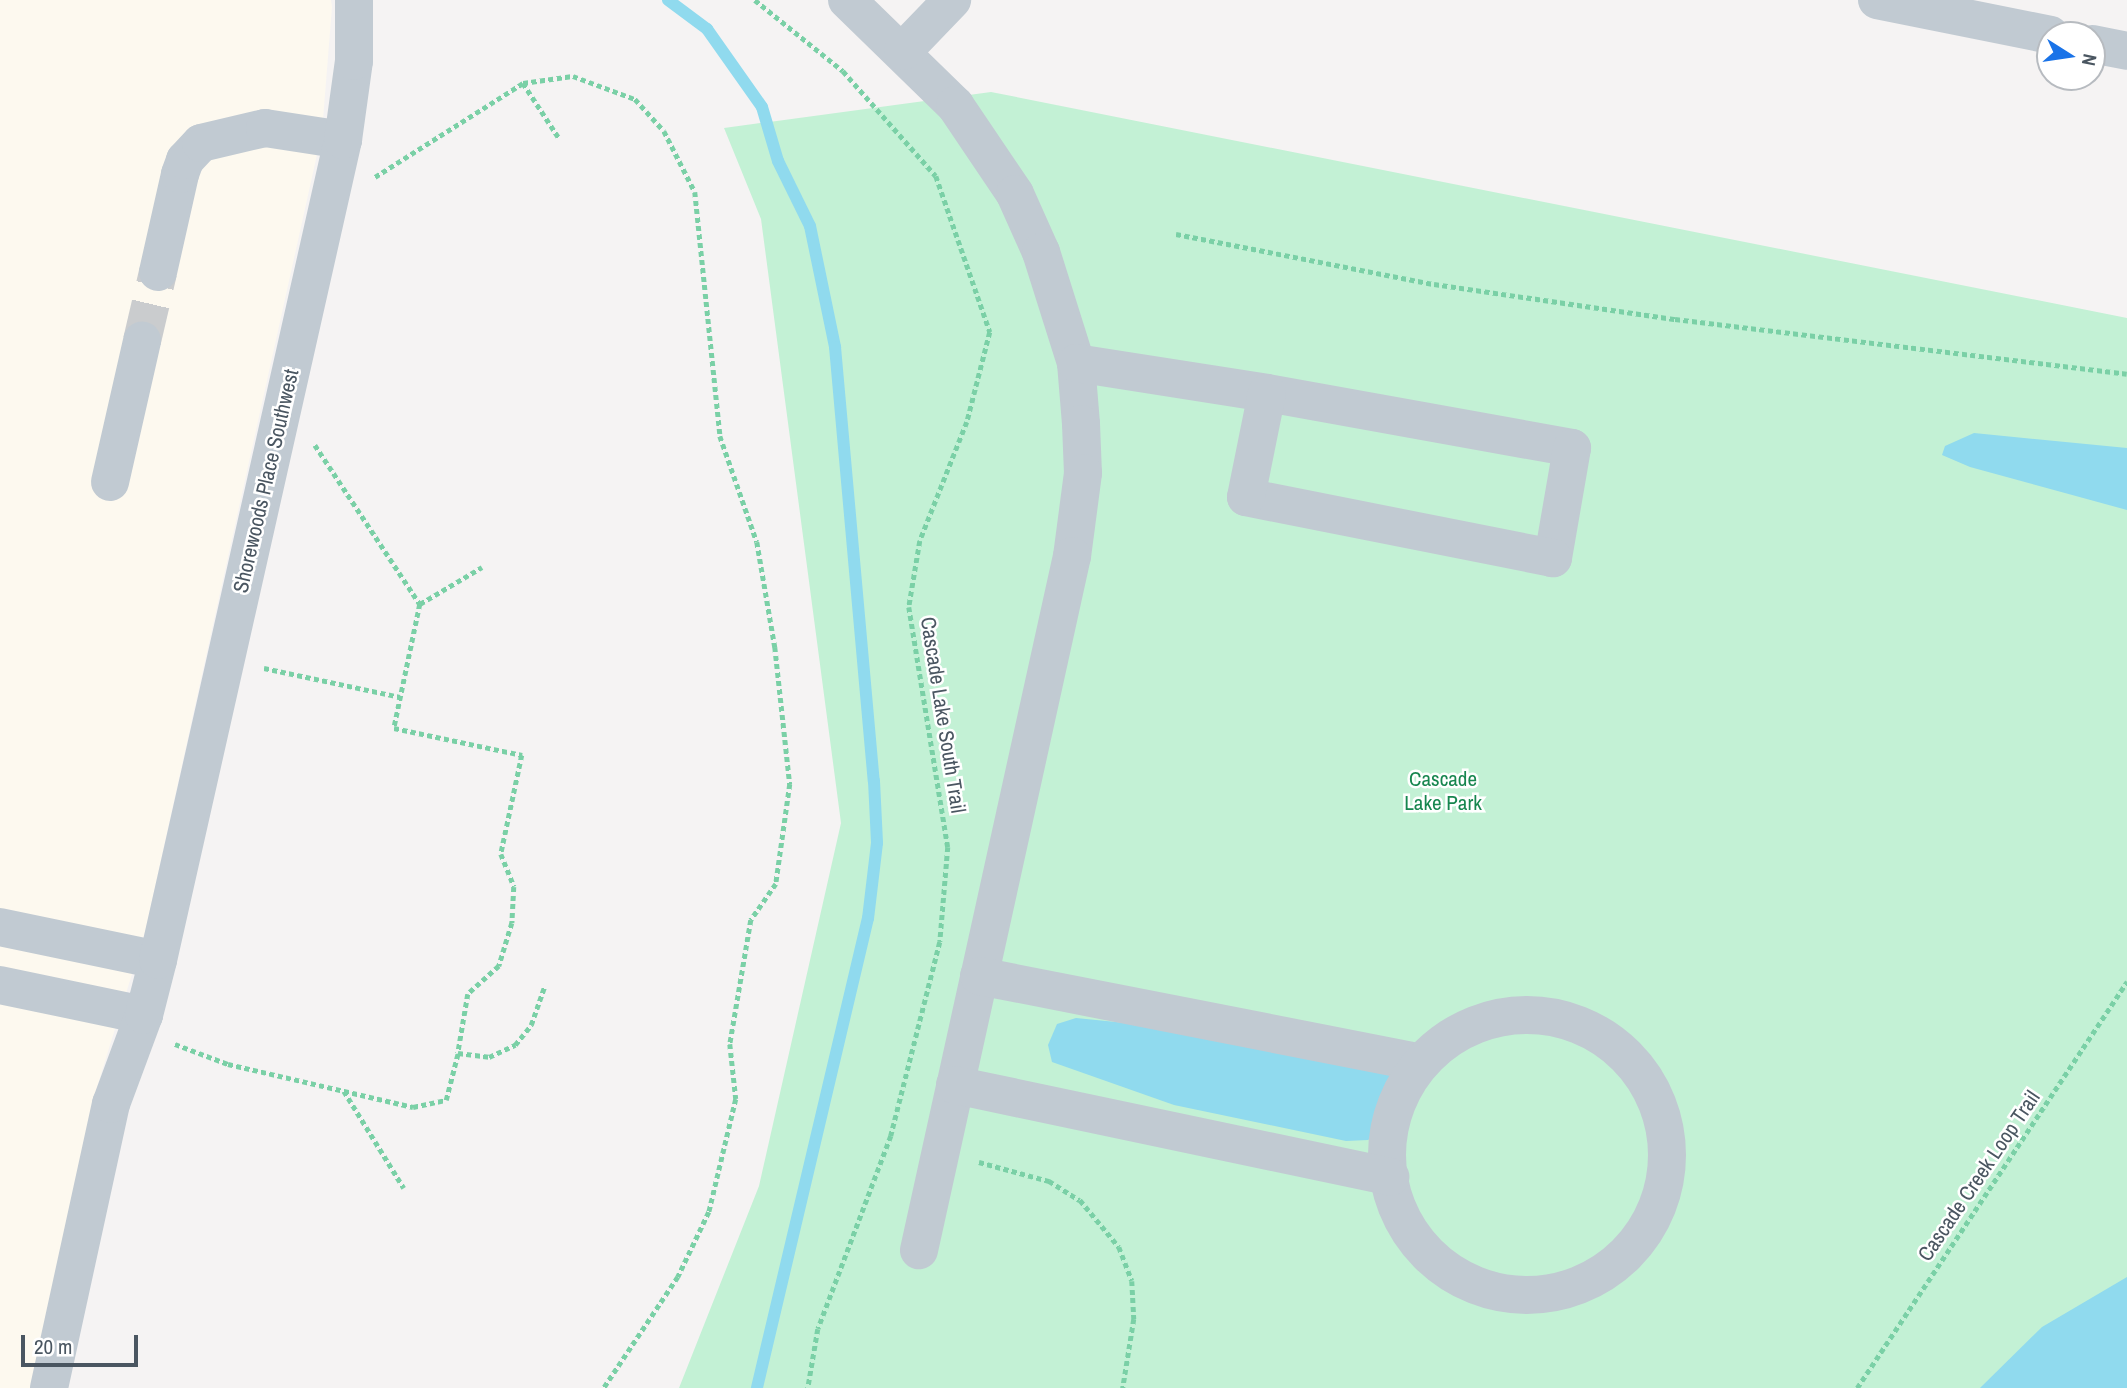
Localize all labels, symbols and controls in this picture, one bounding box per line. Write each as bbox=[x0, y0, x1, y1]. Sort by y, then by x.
north arrow bbox=[2036, 21, 2106, 91]
text: N bbox=[2076, 52, 2103, 68]
street label: Shorewoods Place Southwest bbox=[228, 367, 304, 595]
street label: Cascade Lake South Trail bbox=[915, 615, 971, 815]
park label: Cascade Lake Park bbox=[1404, 766, 1482, 816]
street label: Cascade Creek Loop Trail bbox=[1913, 1086, 2045, 1266]
scale bar bbox=[24, 1322, 142, 1366]
text: 20 m bbox=[34, 1332, 72, 1361]

